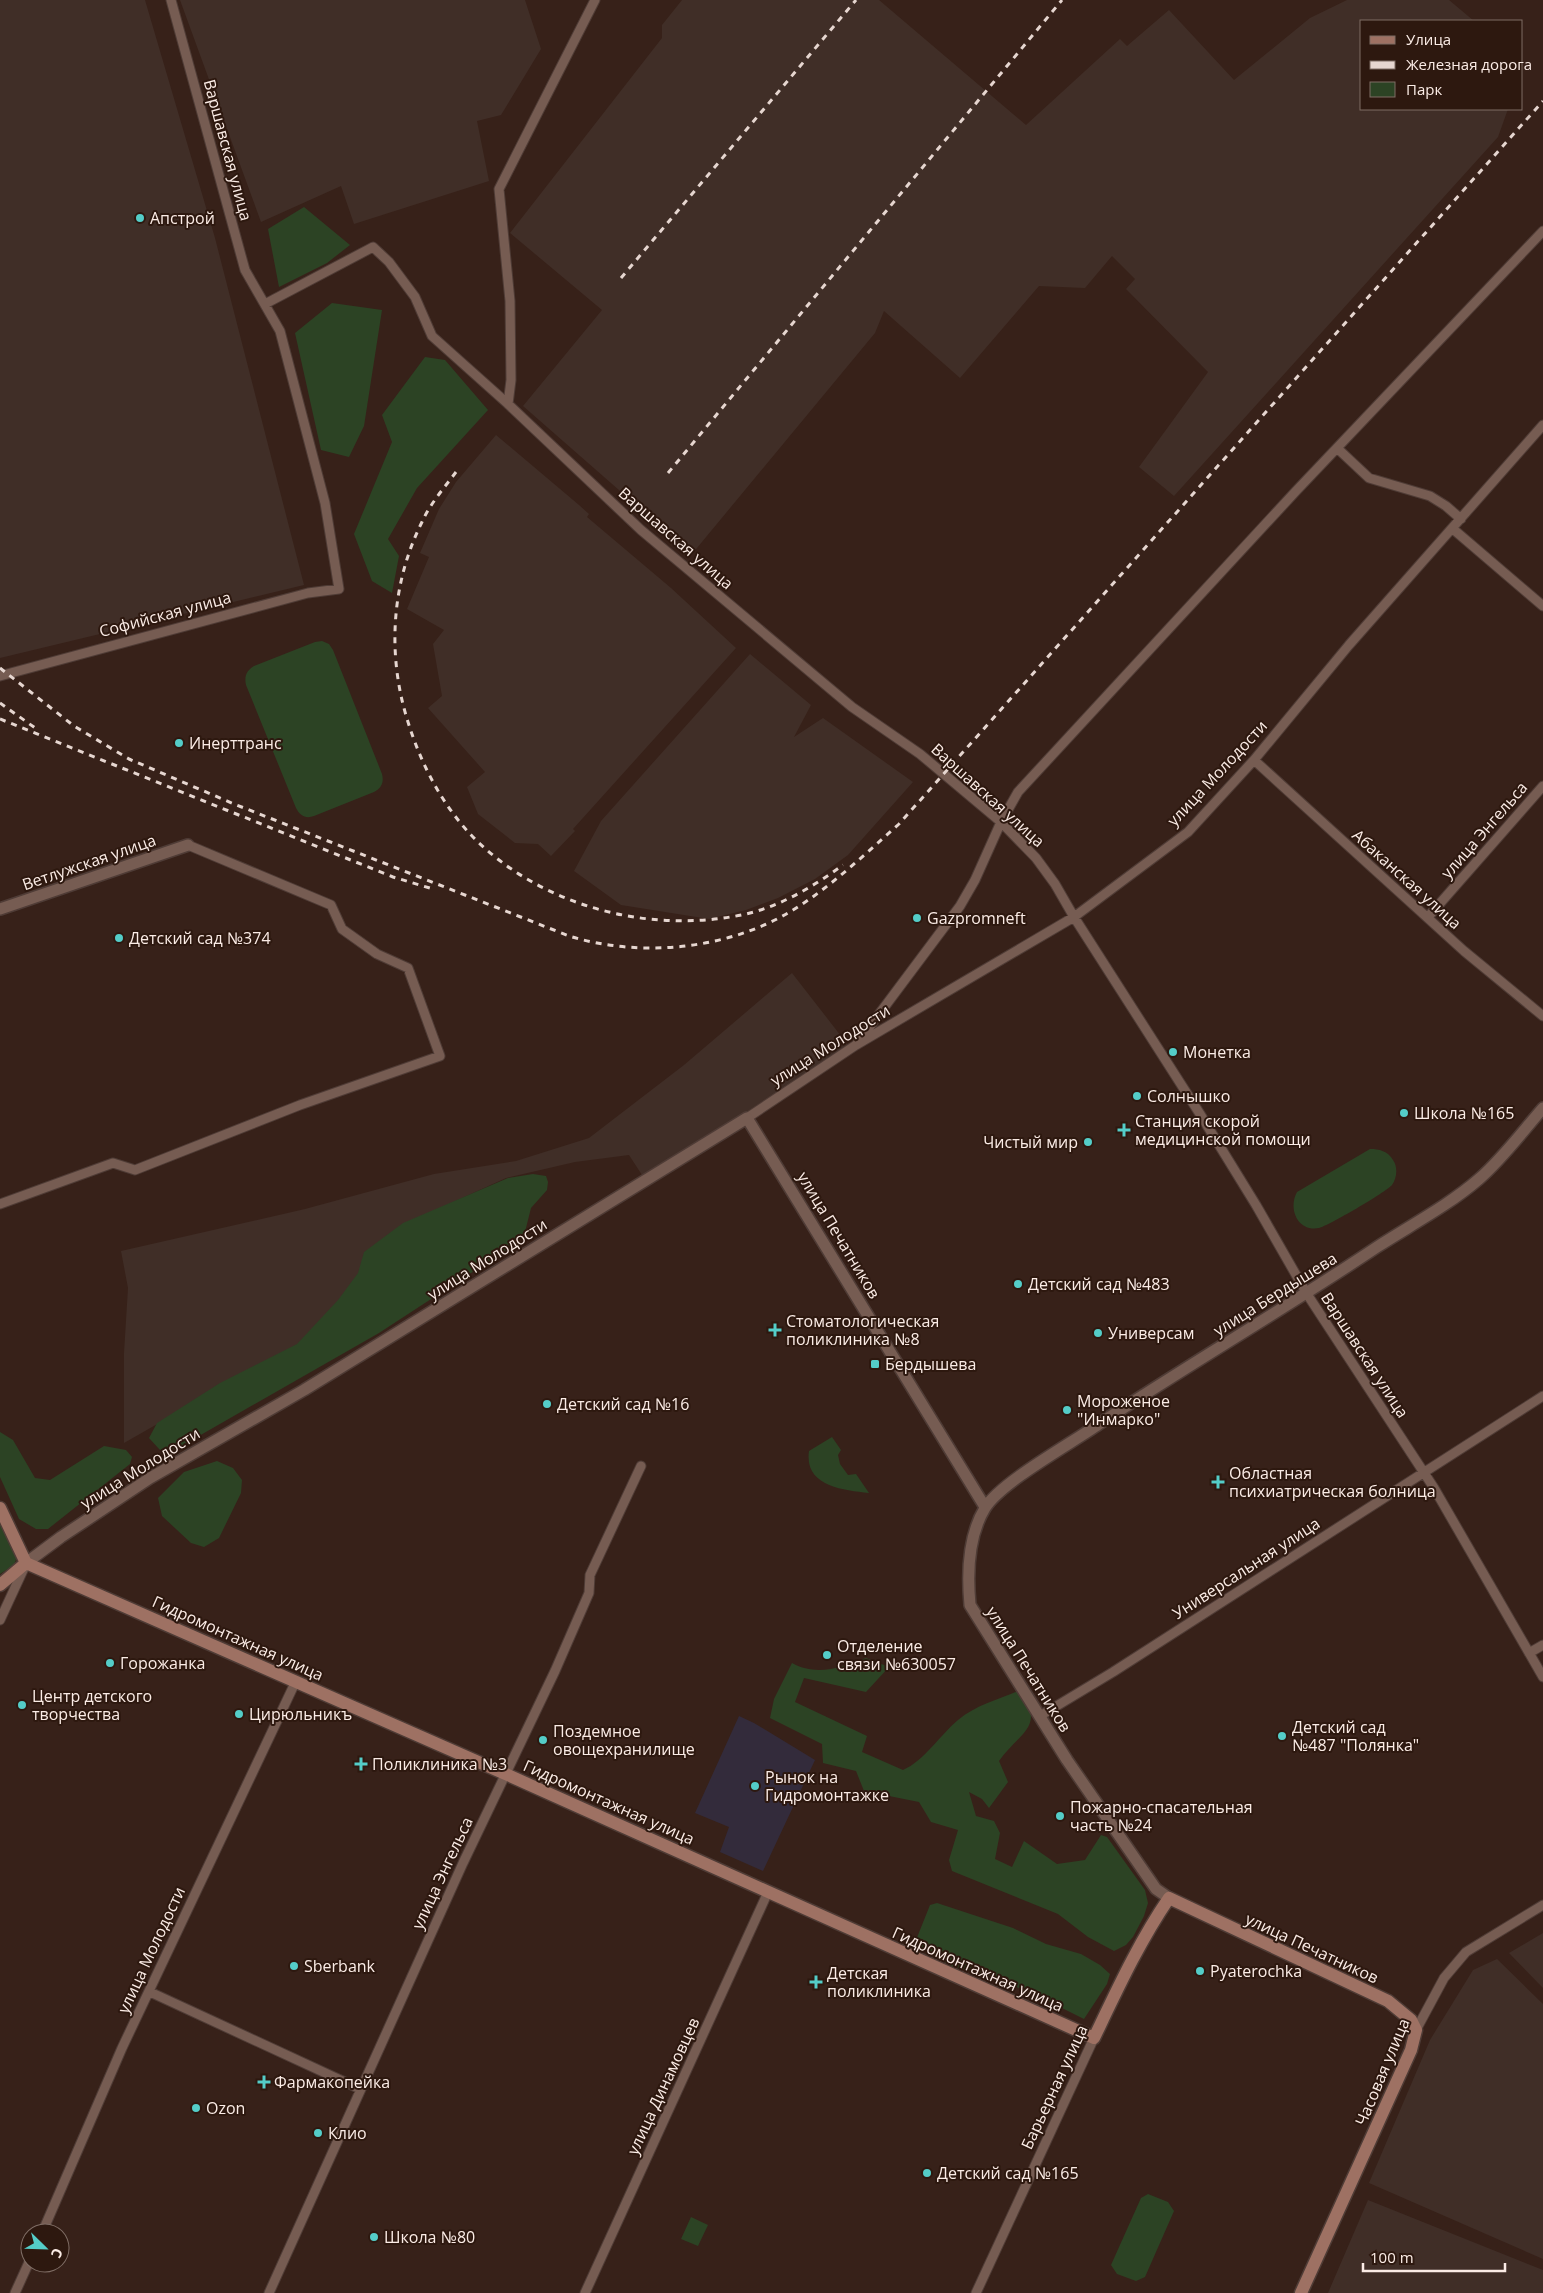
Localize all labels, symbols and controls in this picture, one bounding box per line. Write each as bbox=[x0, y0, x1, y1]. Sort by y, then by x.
legend bbox=[1360, 20, 1523, 110]
text: Улица bbox=[1406, 29, 1451, 49]
text: Железная дорога bbox=[1406, 54, 1532, 74]
street label: Варшавская улица bbox=[199, 77, 257, 223]
text: Парк bbox=[1406, 79, 1442, 99]
place label: Апстрой bbox=[150, 207, 215, 229]
marker: Апстрой bbox=[134, 212, 146, 224]
street label: Варшавская улица bbox=[614, 482, 738, 594]
street label: Софийская улица bbox=[97, 586, 233, 642]
street label: улица Молодости bbox=[1162, 715, 1272, 831]
place label: Инерттранс bbox=[189, 732, 282, 754]
marker: Инерттранс bbox=[173, 737, 185, 749]
street label: Варшавская улица bbox=[927, 738, 1049, 852]
street label: улица Энгельса bbox=[1436, 777, 1532, 883]
street label: Абаканская улица bbox=[1348, 824, 1466, 934]
street label: Ветлужская улица bbox=[19, 829, 159, 895]
place label: Gazpromneft bbox=[927, 907, 1026, 929]
marker: Gazpromneft bbox=[911, 912, 923, 924]
place label: Детский сад №374 bbox=[129, 927, 271, 949]
marker: Детский сад №374 bbox=[113, 932, 125, 944]
street label: улица Молодости bbox=[766, 999, 894, 1091]
place label: Монетка bbox=[1183, 1041, 1251, 1063]
marker: Монетка bbox=[1167, 1046, 1179, 1058]
place label: Солнышко bbox=[1147, 1085, 1230, 1107]
marker: Солнышко bbox=[1131, 1090, 1143, 1102]
place label: Школа №165 bbox=[1414, 1102, 1514, 1124]
marker: Школа №165 bbox=[1398, 1107, 1410, 1119]
place label: Станция скорой медицинской помощи bbox=[1135, 1110, 1311, 1150]
marker: Станция скорой медицинской помощи bbox=[1117, 1123, 1131, 1137]
place label: Чистый мир bbox=[983, 1131, 1078, 1153]
marker: Чистый мир bbox=[1082, 1136, 1094, 1148]
street label: улица Печатников bbox=[792, 1167, 886, 1303]
street label: улица Молодости bbox=[423, 1213, 551, 1305]
street label: улица Бердышева bbox=[1209, 1247, 1341, 1341]
place label: Детский сад №483 bbox=[1028, 1273, 1170, 1295]
marker: Детский сад №483 bbox=[1012, 1278, 1024, 1290]
street label: Варшавская улица bbox=[1316, 1288, 1414, 1422]
place label: Стоматологическая поликлиника №8 bbox=[786, 1310, 939, 1350]
place label: Универсам bbox=[1108, 1322, 1194, 1344]
marker: Стоматологическая поликлиника №8 bbox=[768, 1323, 782, 1337]
marker: Универсам bbox=[1092, 1327, 1104, 1339]
place label: Бердышева bbox=[885, 1353, 976, 1375]
marker: Бердышева bbox=[869, 1358, 881, 1370]
place label: Мороженое "Инмарко" bbox=[1077, 1390, 1170, 1430]
place label: Детский сад №16 bbox=[557, 1393, 689, 1415]
marker: Детский сад №16 bbox=[541, 1398, 553, 1410]
marker: Мороженое "Инмарко" bbox=[1061, 1404, 1073, 1416]
street label: улица Молодости bbox=[76, 1422, 204, 1514]
place label: Областная психиатрическая болница bbox=[1229, 1462, 1436, 1502]
marker: Областная психиатрическая болница bbox=[1211, 1475, 1225, 1489]
street label: Универсальная улица bbox=[1168, 1512, 1324, 1624]
street label: Гидромонтажная улица bbox=[149, 1590, 327, 1686]
street label: улица Печатников bbox=[981, 1602, 1077, 1736]
place label: Отделение связи №630057 bbox=[837, 1635, 956, 1675]
marker: Отделение связи №630057 bbox=[821, 1649, 833, 1661]
place label: Горожанка bbox=[120, 1652, 205, 1674]
marker: Горожанка bbox=[104, 1657, 116, 1669]
place label: Центр детского творчества bbox=[32, 1685, 152, 1725]
marker: Центр детского творчества bbox=[16, 1699, 28, 1711]
place label: Цирюльникъ bbox=[249, 1703, 352, 1725]
marker: Цирюльникъ bbox=[233, 1708, 245, 1720]
place label: Детский сад №487 "Полянка" bbox=[1292, 1716, 1419, 1756]
place label: Поздемное овощехранилище bbox=[553, 1720, 695, 1760]
marker: Детский сад №487 "Полянка" bbox=[1276, 1730, 1288, 1742]
marker: Поздемное овощехранилище bbox=[537, 1734, 549, 1746]
place label: Поликлиника №3 bbox=[372, 1753, 507, 1775]
street label: Гидромонтажная улица bbox=[520, 1754, 698, 1850]
marker: Поликлиника №3 bbox=[354, 1757, 368, 1771]
place label: Рынок на Гидромонтажке bbox=[765, 1766, 889, 1806]
marker: Рынок на Гидромонтажке bbox=[749, 1780, 761, 1792]
place label: Пожарно-спасательная часть №24 bbox=[1070, 1796, 1253, 1836]
marker: Пожарно-спасательная часть №24 bbox=[1054, 1810, 1066, 1822]
street label: улица Энгельса bbox=[406, 1813, 478, 1933]
street label: улица Молодости bbox=[112, 1883, 190, 2017]
street label: улица Печатников bbox=[1242, 1907, 1382, 1989]
street label: Гидромонтажная улица bbox=[889, 1921, 1067, 2017]
place label: Sberbank bbox=[304, 1955, 376, 1977]
marker: Sberbank bbox=[288, 1960, 300, 1972]
place label: Pyaterochka bbox=[1210, 1960, 1302, 1982]
place label: Детская поликлиника bbox=[827, 1962, 931, 2002]
marker: Pyaterochka bbox=[1194, 1965, 1206, 1977]
marker: Детская поликлиника bbox=[809, 1975, 823, 1989]
street label: улица Динамовцев bbox=[621, 2014, 705, 2158]
street label: Часовая улица bbox=[1349, 2015, 1415, 2129]
street label: Барьерная улица bbox=[1016, 2021, 1092, 2153]
place label: Фармакопейка bbox=[274, 2071, 390, 2093]
marker: Фармакопейка bbox=[258, 2076, 270, 2088]
place label: Ozon bbox=[206, 2097, 245, 2119]
marker: Ozon bbox=[190, 2102, 202, 2114]
place label: Клио bbox=[328, 2122, 367, 2144]
marker: Клио bbox=[312, 2127, 324, 2139]
place label: Детский сад №165 bbox=[937, 2162, 1079, 2184]
marker: Детский сад №165 bbox=[921, 2167, 933, 2179]
north arrow bbox=[20, 2223, 70, 2273]
place label: Школа №80 bbox=[384, 2226, 475, 2248]
marker: Школа №80 bbox=[368, 2231, 380, 2243]
scale bar bbox=[1363, 2240, 1506, 2272]
text: С bbox=[47, 2245, 68, 2261]
text: 100 m bbox=[1370, 2247, 1414, 2267]

